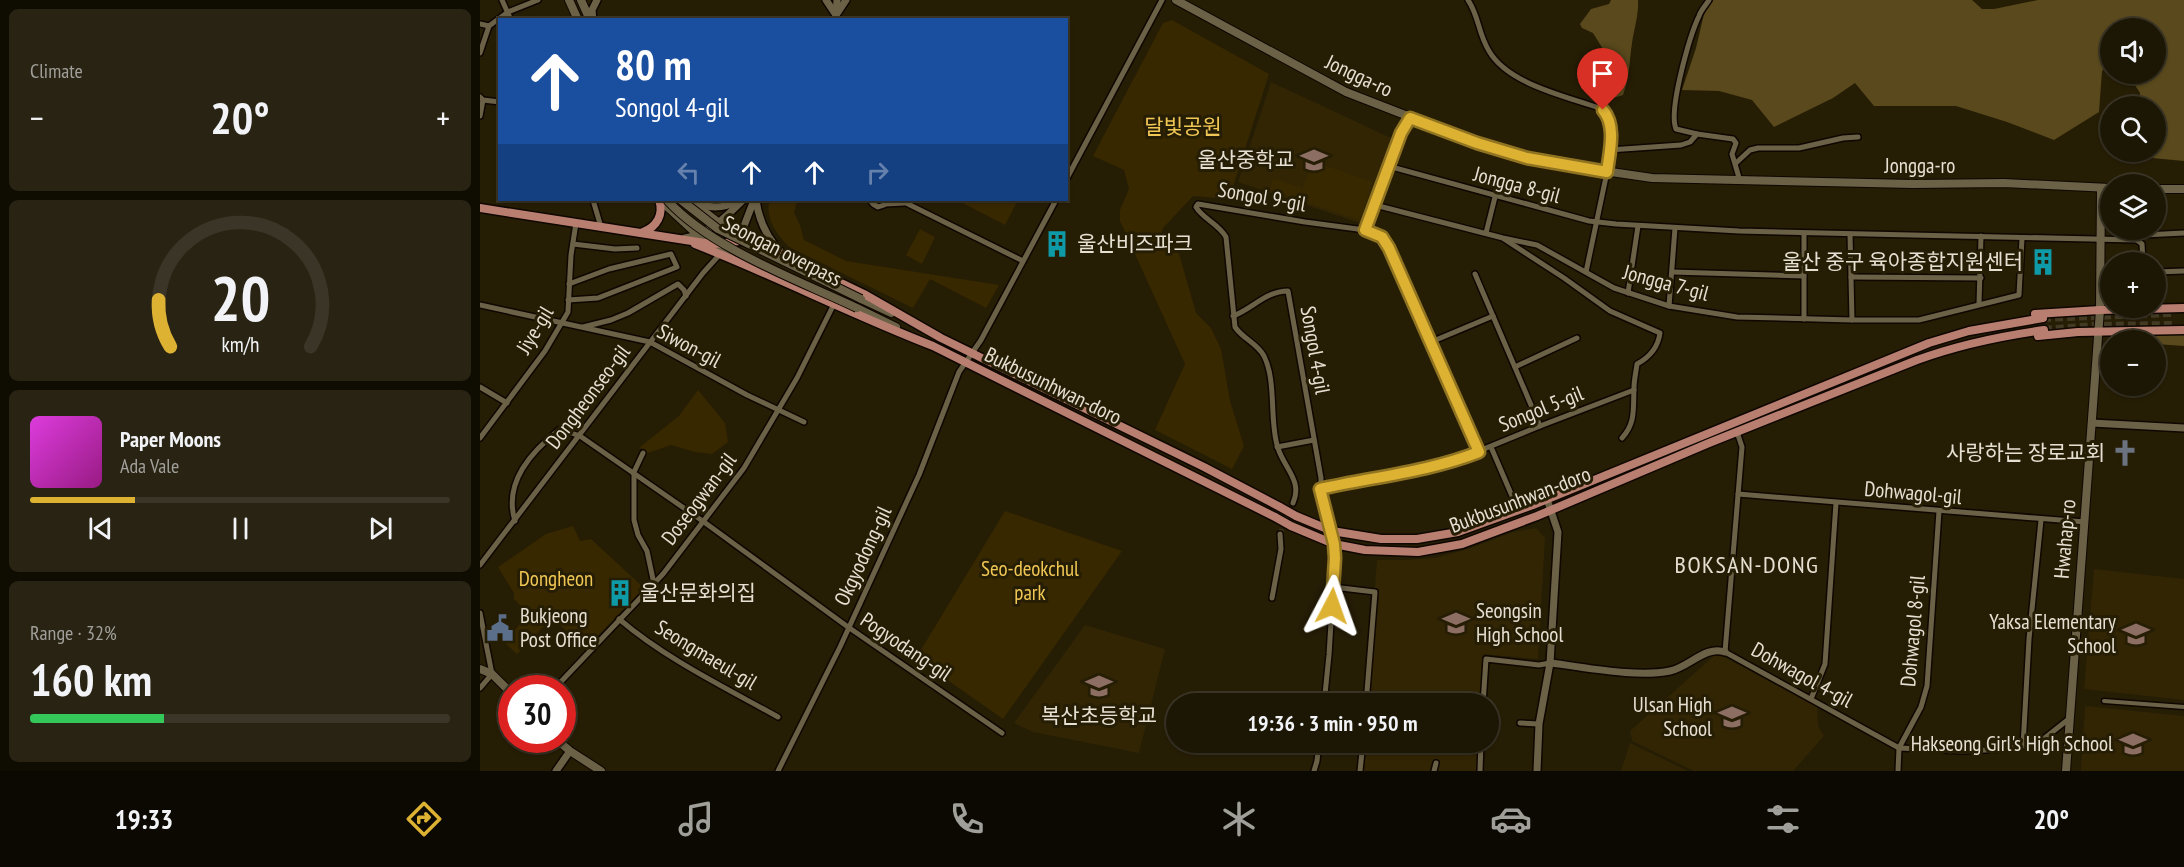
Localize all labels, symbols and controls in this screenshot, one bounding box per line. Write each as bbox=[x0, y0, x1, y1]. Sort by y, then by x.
map controls bbox=[2100, 18, 2166, 396]
button: sound bbox=[2100, 18, 2166, 84]
text: 80 m bbox=[615, 37, 692, 92]
icon: ahead bbox=[516, 42, 594, 120]
street label: Jongga-ro bbox=[1320, 48, 1397, 103]
pin bbox=[1577, 48, 1628, 110]
icon: arrive bbox=[1586, 57, 1619, 90]
text: Climate bbox=[30, 58, 83, 84]
text: 20° bbox=[210, 88, 270, 146]
text: Songol 4-gil bbox=[615, 90, 729, 124]
text: − bbox=[30, 96, 44, 139]
text: + bbox=[436, 96, 450, 139]
button: search bbox=[2100, 96, 2166, 162]
park label: 달빛공원 bbox=[1144, 113, 1222, 140]
school or university icon: 울산중학교 bbox=[1299, 145, 1329, 175]
place label: 울산중학교 bbox=[1197, 146, 1294, 173]
street label: Jongga-ro bbox=[1884, 152, 1955, 179]
icon: left bbox=[672, 156, 705, 189]
icon: ahead bbox=[735, 156, 768, 189]
icon: ahead bbox=[798, 156, 831, 189]
icon: right bbox=[861, 156, 894, 189]
street label: Jongga 8-gil bbox=[1470, 160, 1563, 209]
button: layers bbox=[2100, 174, 2166, 240]
street label: Songol 9-gil bbox=[1216, 175, 1308, 218]
street label: Seongan overpass bbox=[718, 209, 846, 292]
building icon: 울산비즈파크 bbox=[1042, 229, 1072, 259]
place label: 울산비즈파크 bbox=[1077, 230, 1193, 257]
building icon: 울산 중구 육아종합지원센터 bbox=[2028, 247, 2058, 277]
place label: 울산 중구 육아종합지원센터 bbox=[1782, 248, 2023, 275]
button: + bbox=[2100, 252, 2166, 318]
text: 20 bbox=[210, 257, 270, 338]
street label: Jongga 7-gil bbox=[1619, 258, 1712, 307]
street label: Jiye-gil bbox=[509, 301, 559, 359]
street label: Songol 4-gil bbox=[1294, 304, 1337, 396]
street label: Siwon-gil bbox=[653, 318, 726, 374]
button: − bbox=[2100, 330, 2166, 396]
text: km/h bbox=[221, 331, 259, 359]
street label: Dongheonseo-gil bbox=[540, 339, 636, 454]
street label: Bukbusunhwan-doro bbox=[980, 341, 1126, 430]
street label: Songol 5-gil bbox=[1495, 379, 1587, 438]
text: Paper Moons bbox=[120, 425, 221, 453]
church icon: 사랑하는 장로교회 bbox=[2110, 438, 2140, 468]
place label: 사랑하는 장로교회 bbox=[1946, 439, 2105, 466]
street label: Doseogwan-gil bbox=[655, 447, 742, 550]
text: Ada Vale bbox=[120, 453, 179, 479]
street label: Bukbusunhwan-doro bbox=[1445, 460, 1594, 539]
street label: Dohwagol-gil bbox=[1863, 475, 1963, 510]
street label: Hwahap-ro bbox=[2048, 498, 2081, 580]
street label: Okgyodong-gil bbox=[828, 502, 897, 610]
icon: previous bbox=[84, 512, 117, 545]
icon: pause bbox=[224, 512, 257, 545]
icon: next bbox=[364, 512, 397, 545]
district label: BOKSAN-DONG bbox=[1675, 549, 1819, 580]
park label: Seo-deokchul park bbox=[981, 555, 1079, 606]
park label: Dongheon bbox=[519, 565, 593, 592]
position arrow bbox=[1300, 574, 1364, 638]
street label: Dohwagol 8-gil bbox=[1894, 574, 1931, 688]
building icon: 울산문화의집 bbox=[605, 578, 635, 608]
place label: 울산문화의집 bbox=[640, 579, 756, 606]
place label: Seongsin High School bbox=[1476, 597, 1563, 648]
place label: Bukjeong Post Office bbox=[520, 602, 597, 653]
street label: Pogyodang-gil bbox=[855, 606, 957, 687]
school or university icon: Seongsin High School bbox=[1441, 608, 1471, 638]
place label: Yaksa Elementary School bbox=[1989, 608, 2116, 659]
public building icon: Bukjeong Post Office bbox=[485, 613, 515, 643]
street label: Seongmaeul-gil bbox=[650, 614, 762, 696]
school or university icon: Yaksa Elementary School bbox=[2121, 619, 2151, 649]
text: Range · 32% bbox=[30, 620, 117, 646]
street label: Dohwagol 4-gil bbox=[1747, 636, 1858, 713]
text: 160 km bbox=[30, 650, 152, 708]
school or university icon: 복산초등학교 bbox=[1084, 671, 1114, 701]
speed limit sign: 30 bbox=[498, 675, 576, 753]
place label: Ulsan High School bbox=[1633, 691, 1712, 742]
place label: 복산초등학교 bbox=[1041, 702, 1157, 729]
school or university icon: Ulsan High School bbox=[1717, 702, 1747, 732]
text: 19:36 · 3 min · 950 m bbox=[1247, 709, 1418, 737]
school or university icon: Hakseong Girl's High School bbox=[2118, 729, 2148, 759]
place label: Hakseong Girl's High School bbox=[1911, 730, 2113, 757]
icon: directions bbox=[403, 798, 445, 840]
icon: music bbox=[675, 798, 717, 840]
icon: phone bbox=[946, 798, 988, 840]
icon: climate bbox=[1218, 798, 1260, 840]
icon: car bbox=[1490, 798, 1532, 840]
icon: filters bbox=[1762, 798, 1804, 840]
text: 19:33 bbox=[115, 802, 173, 836]
text: 20° bbox=[2033, 802, 2069, 836]

